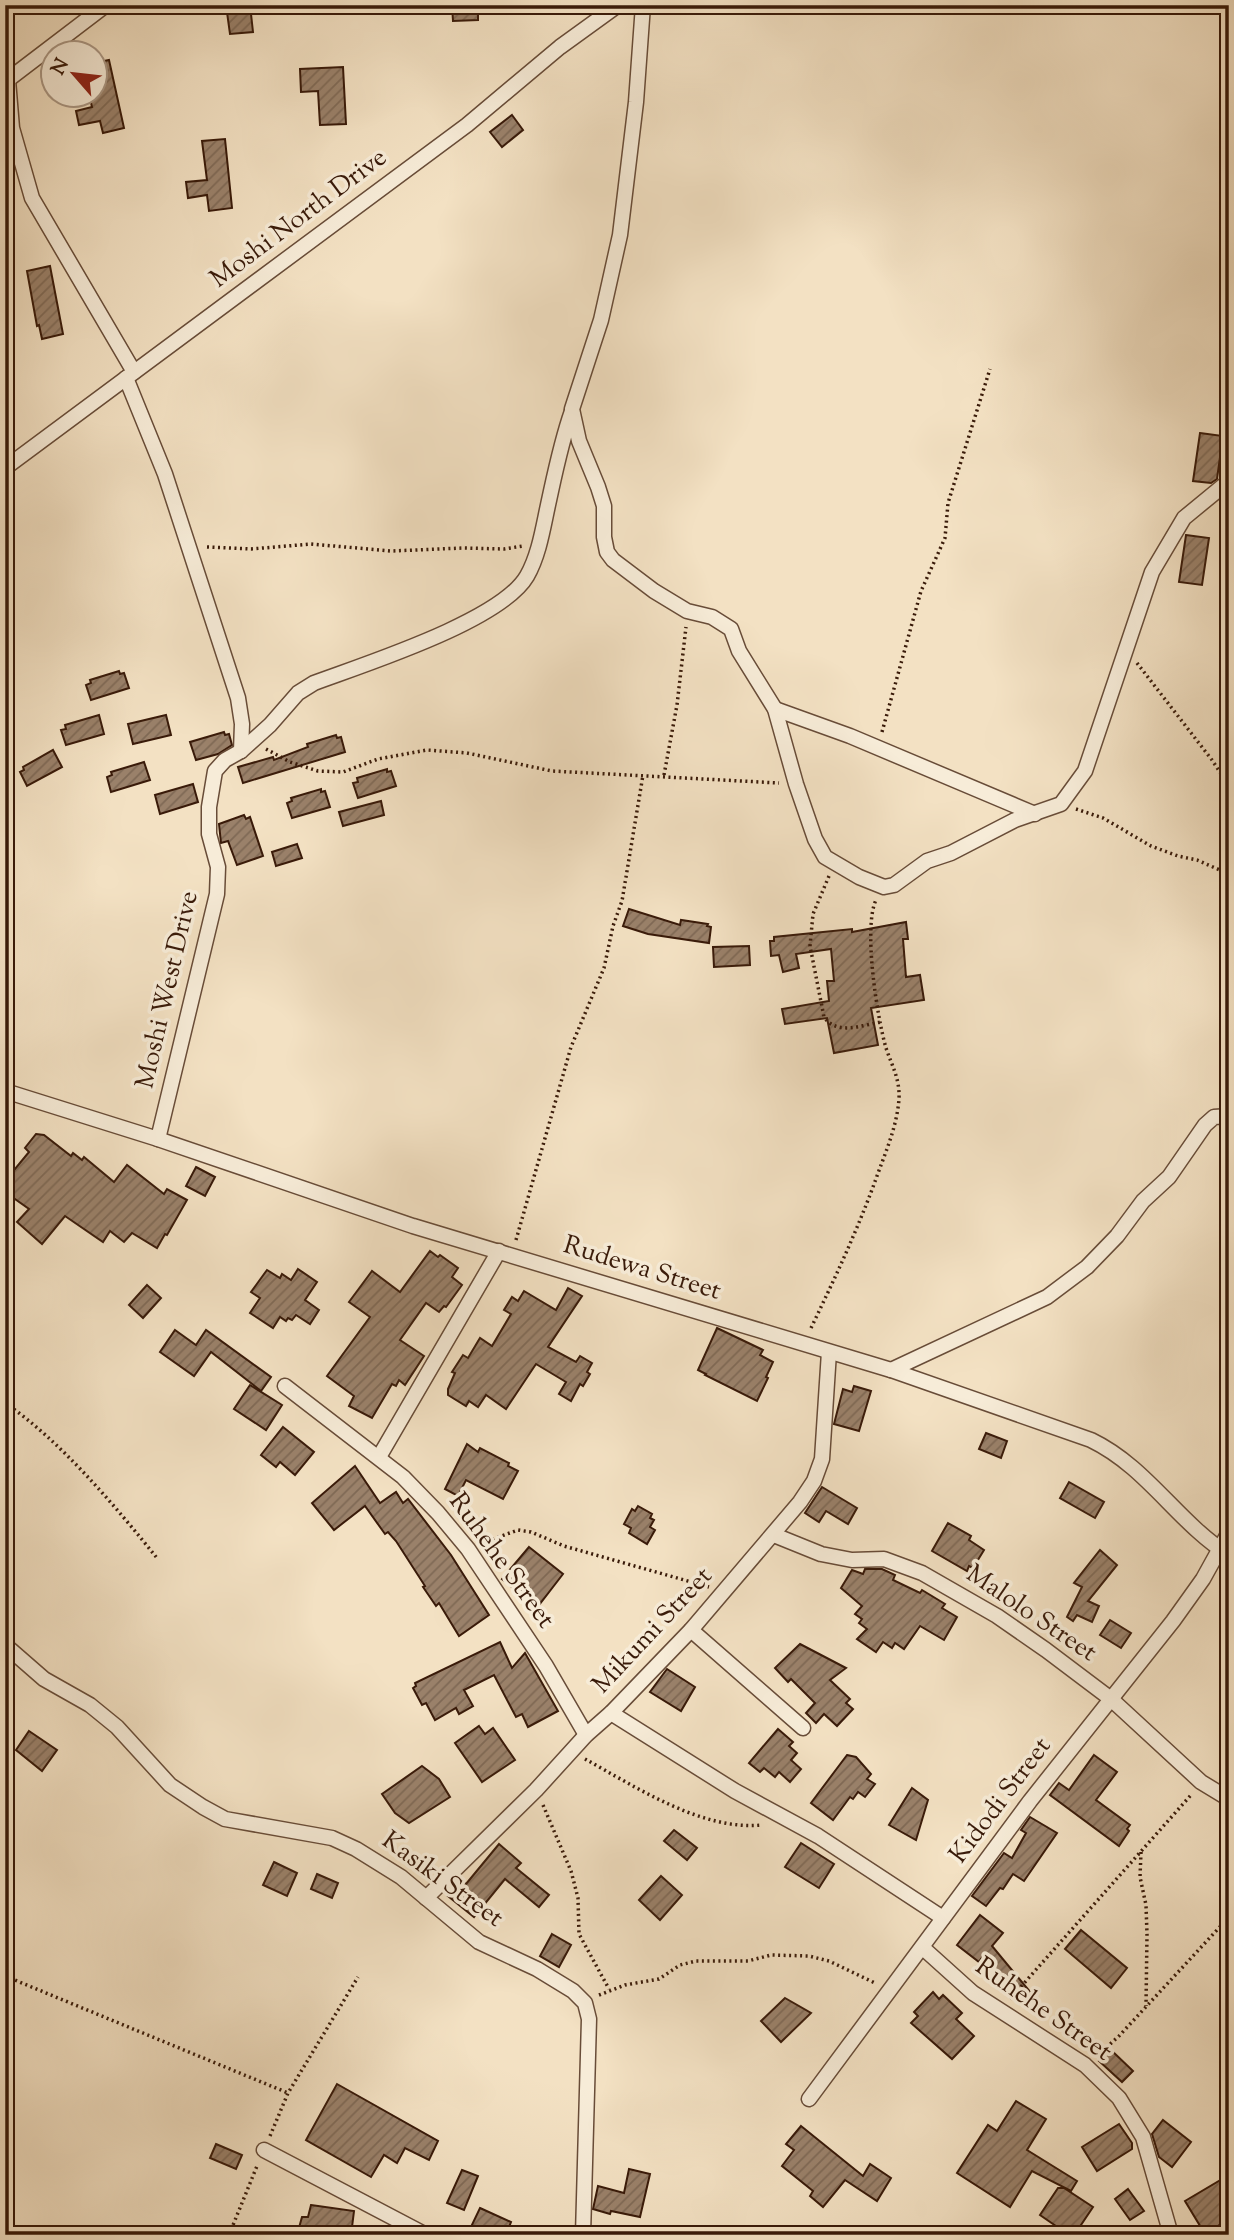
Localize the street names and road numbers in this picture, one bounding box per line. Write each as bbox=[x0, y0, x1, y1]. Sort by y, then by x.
street label: Moshi North Drive bbox=[203, 140, 395, 298]
street label: Moshi West Drive bbox=[127, 888, 209, 1092]
street label: Rudewa Street bbox=[559, 1227, 726, 1311]
street label: Ruhehe Street bbox=[439, 1486, 563, 1637]
street label: Malolo Street bbox=[958, 1556, 1104, 1672]
street label: Mikumi Street bbox=[584, 1559, 722, 1703]
street label: Kidodi Street bbox=[941, 1730, 1061, 1872]
street label: Kasiki Street bbox=[373, 1823, 511, 1937]
street label: Ruhehe Street bbox=[967, 1949, 1119, 2071]

